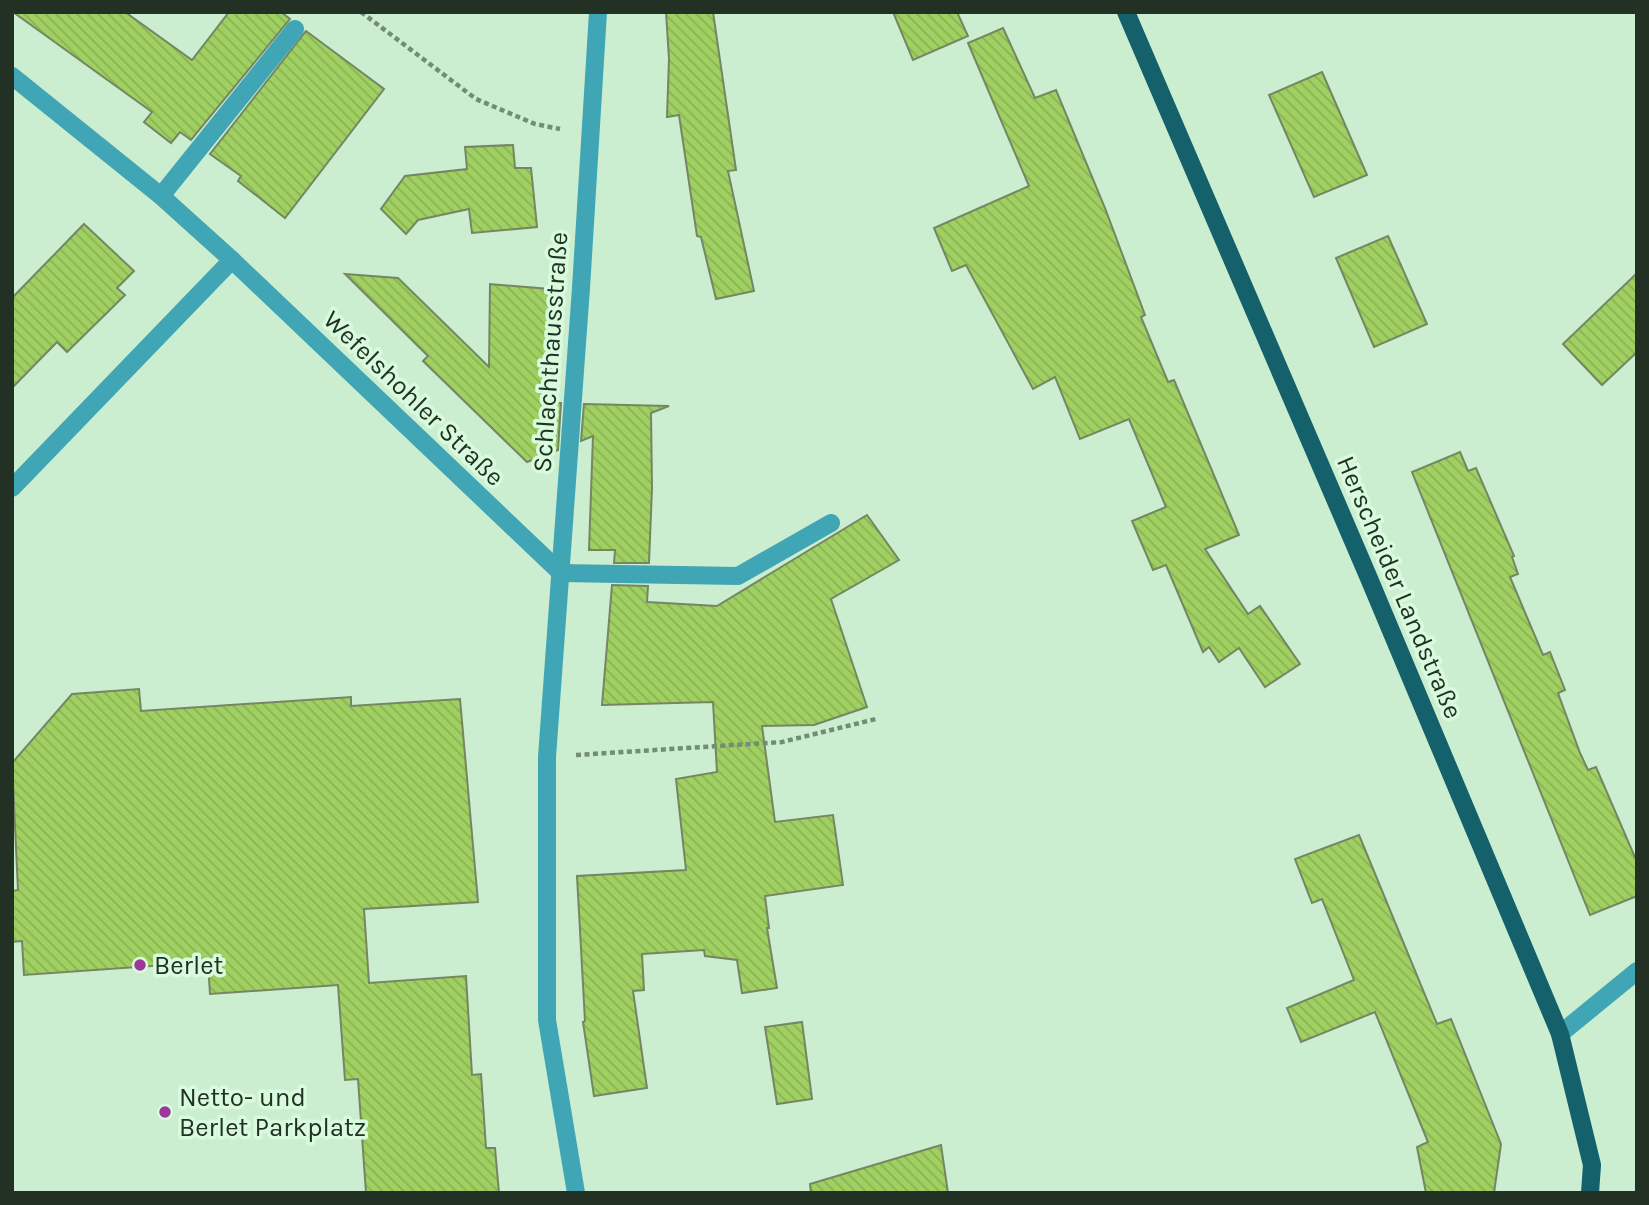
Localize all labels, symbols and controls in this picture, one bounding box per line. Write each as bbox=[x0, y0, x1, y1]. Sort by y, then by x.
street label: Schlachthausstraße bbox=[527, 231, 574, 473]
street label: Wefelshohler Straße bbox=[317, 304, 510, 493]
street label: Herscheider Landstraße bbox=[1330, 451, 1469, 723]
place label: Berlet bbox=[154, 950, 224, 981]
marker: Berlet bbox=[132, 957, 148, 973]
place label: Netto- und Berlet Parkplatz bbox=[179, 1082, 366, 1143]
marker: Netto- und Berlet Parkplatz bbox=[157, 1104, 173, 1120]

